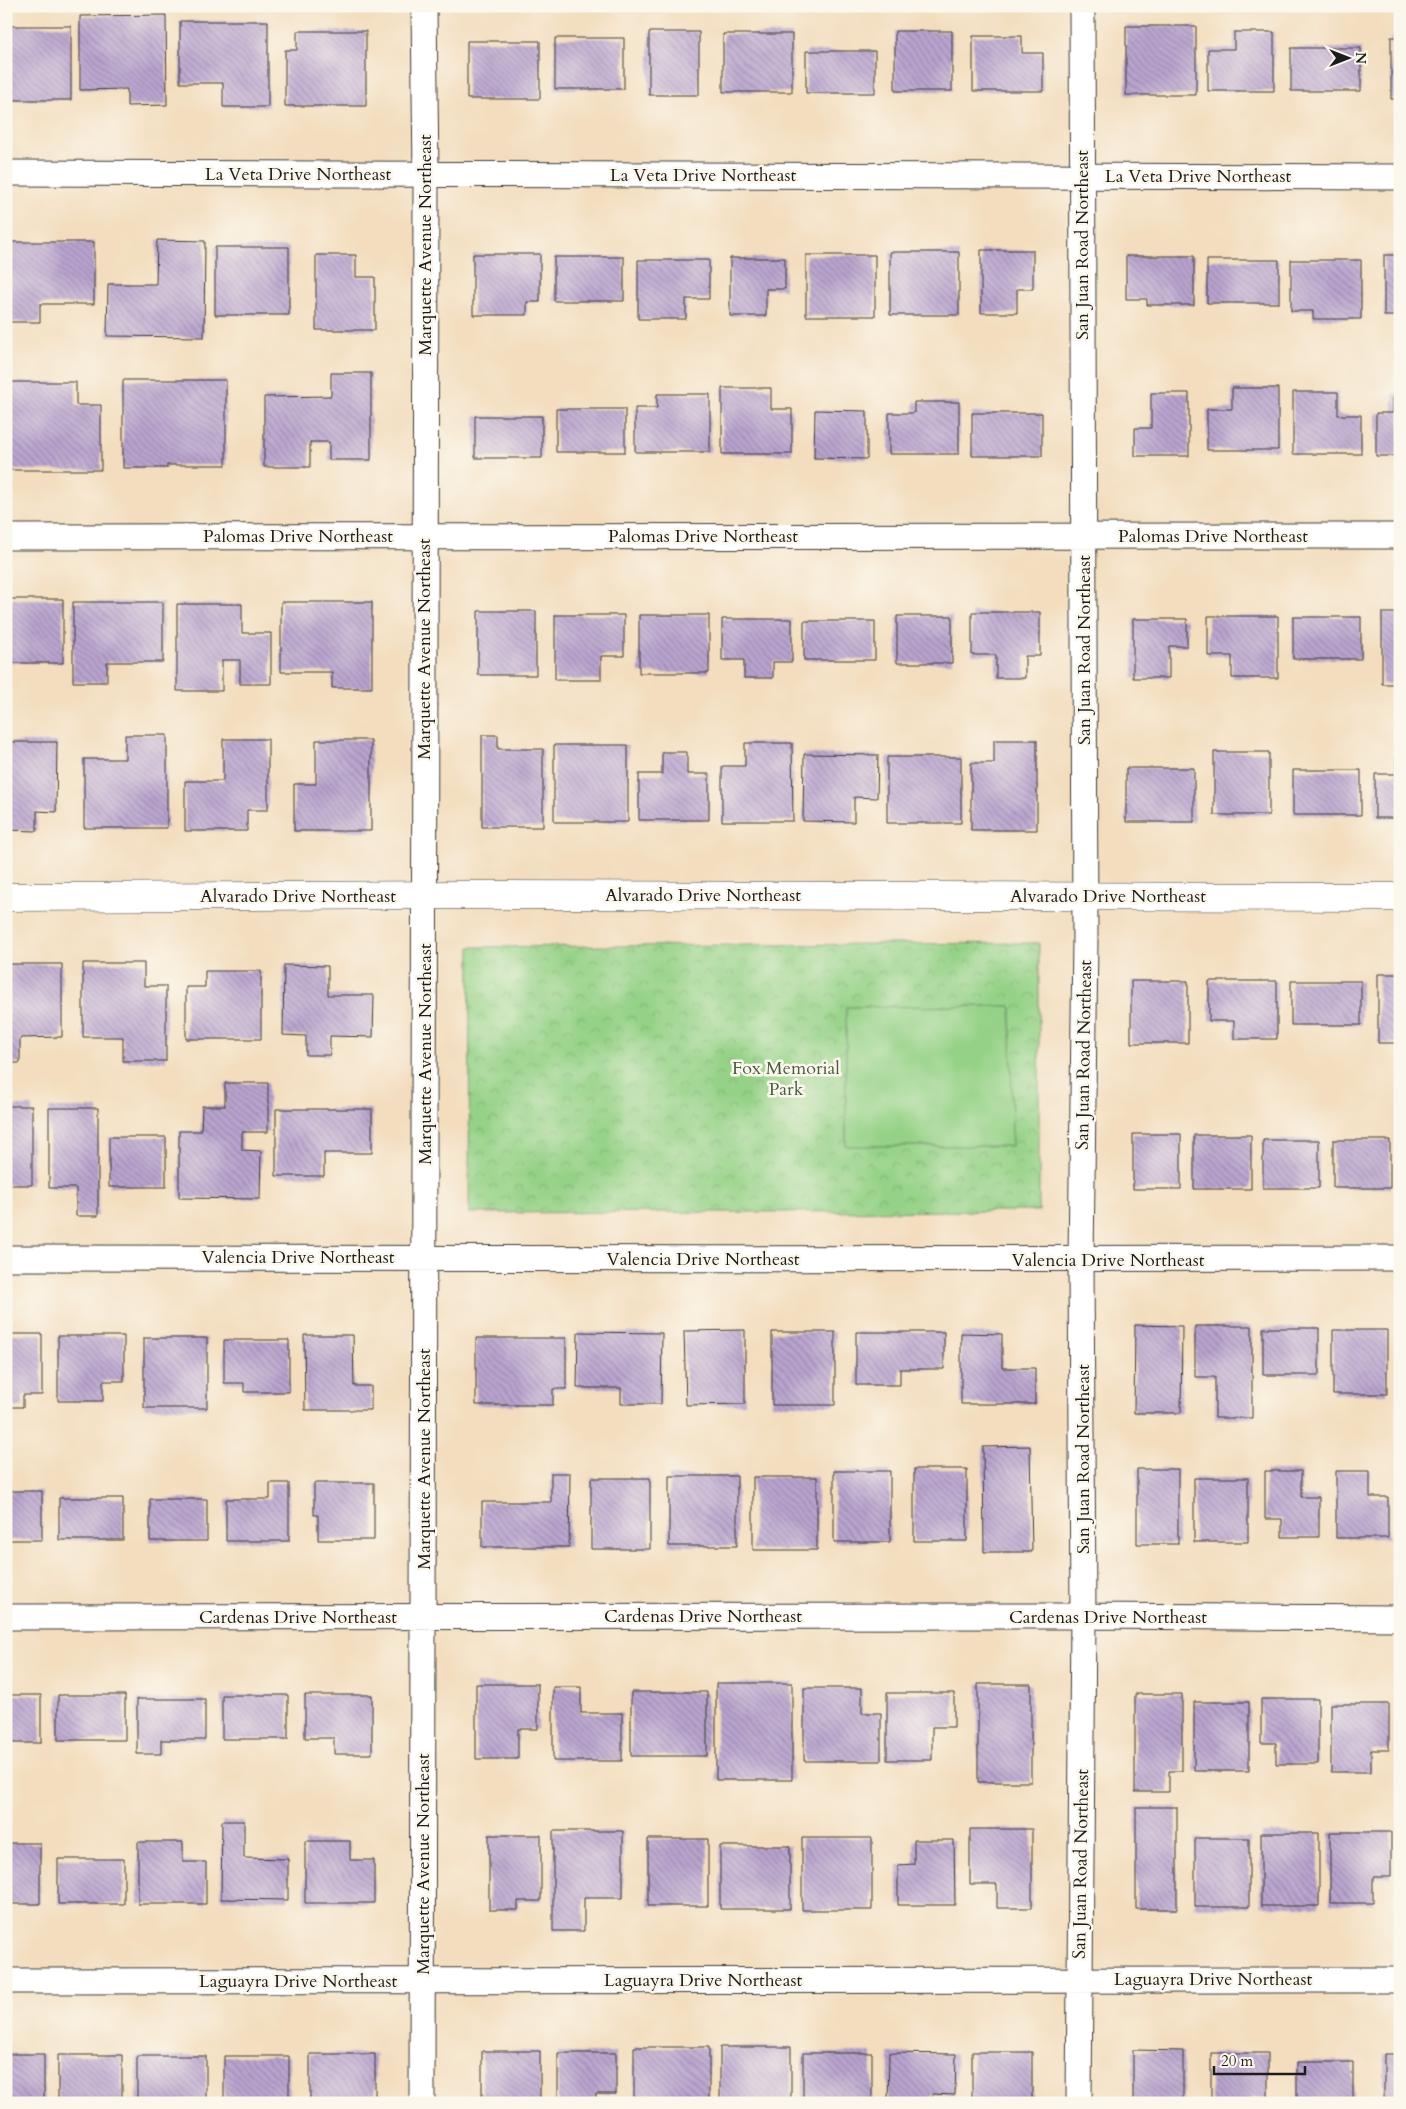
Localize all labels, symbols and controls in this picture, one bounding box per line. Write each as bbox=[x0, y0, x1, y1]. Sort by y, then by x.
north arrow bbox=[1324, 32, 1374, 82]
text: N bbox=[1351, 52, 1370, 64]
street label: Marquette Avenue Northeast bbox=[413, 134, 438, 356]
street label: San Juan Road Northeast bbox=[1070, 150, 1095, 340]
street label: La Veta Drive Northeast bbox=[205, 162, 392, 187]
street label: La Veta Drive Northeast bbox=[610, 163, 797, 188]
street label: La Veta Drive Northeast bbox=[1105, 164, 1292, 189]
street label: Palomas Drive Northeast bbox=[203, 524, 393, 549]
street label: Palomas Drive Northeast bbox=[608, 524, 798, 549]
street label: Palomas Drive Northeast bbox=[1118, 524, 1308, 549]
street label: Marquette Avenue Northeast bbox=[412, 538, 437, 760]
street label: San Juan Road Northeast bbox=[1072, 555, 1097, 745]
street label: Alvarado Drive Northeast bbox=[605, 883, 801, 908]
street label: Alvarado Drive Northeast bbox=[200, 884, 396, 909]
street label: Alvarado Drive Northeast bbox=[1010, 884, 1206, 909]
street label: Marquette Avenue Northeast bbox=[413, 943, 438, 1165]
street label: San Juan Road Northeast bbox=[1070, 960, 1098, 1150]
park label: Fox Memorial Park bbox=[732, 1056, 840, 1102]
street label: Valencia Drive Northeast bbox=[201, 1245, 395, 1270]
street label: Valencia Drive Northeast bbox=[606, 1247, 800, 1272]
street label: Valencia Drive Northeast bbox=[1011, 1248, 1205, 1273]
street label: Marquette Avenue Northeast bbox=[412, 1348, 437, 1570]
street label: San Juan Road Northeast bbox=[1071, 1364, 1096, 1554]
street label: Cardenas Drive Northeast bbox=[604, 1604, 802, 1629]
street label: Cardenas Drive Northeast bbox=[199, 1605, 397, 1630]
street label: Cardenas Drive Northeast bbox=[1009, 1605, 1207, 1630]
street label: Marquette Avenue Northeast bbox=[411, 1753, 436, 1975]
street label: San Juan Road Northeast bbox=[1067, 1769, 1095, 1959]
street label: Laguayra Drive Northeast bbox=[1114, 1967, 1312, 1992]
street label: Laguayra Drive Northeast bbox=[604, 1968, 802, 1993]
street label: Laguayra Drive Northeast bbox=[199, 1969, 397, 1994]
scale bar bbox=[1214, 2044, 1305, 2076]
text: 20 m bbox=[1221, 2051, 1253, 2071]

